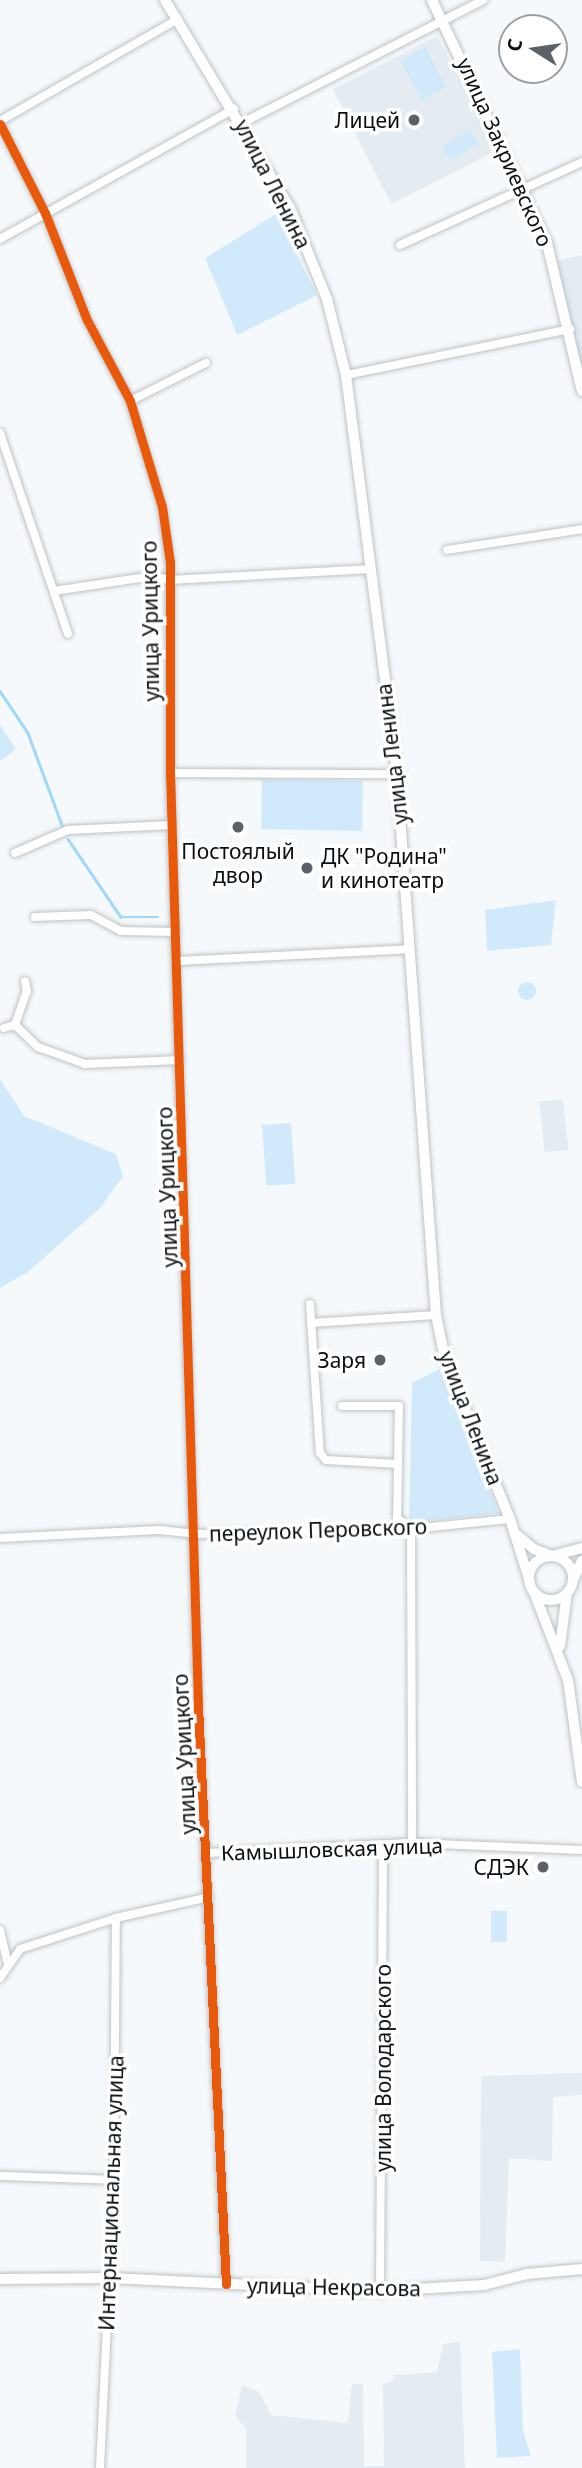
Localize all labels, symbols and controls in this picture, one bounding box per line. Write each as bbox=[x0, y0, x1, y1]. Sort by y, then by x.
north arrow bbox=[498, 14, 568, 84]
text: С bbox=[500, 36, 528, 54]
street label: улица Закриевского bbox=[452, 54, 558, 250]
place label: Лицей bbox=[335, 107, 400, 133]
marker: Лицей bbox=[406, 112, 422, 128]
street label: улица Ленина bbox=[230, 115, 316, 253]
street label: улица Урицкого bbox=[136, 540, 164, 702]
street label: улица Ленина bbox=[371, 682, 413, 826]
marker: Постоялый двор bbox=[230, 819, 246, 835]
place label: Постоялый двор bbox=[181, 838, 295, 888]
place label: ДК "Родина" и кинотеатр bbox=[321, 843, 447, 893]
marker: ДК "Родина" и кинотеатр bbox=[299, 860, 315, 876]
street label: улица Урицкого bbox=[152, 1106, 182, 1268]
place label: Заря bbox=[318, 1347, 366, 1373]
street label: улица Ленина bbox=[434, 1347, 508, 1489]
marker: Заря bbox=[372, 1352, 388, 1368]
street label: переулок Перовского bbox=[209, 1514, 427, 1546]
street label: улица Урицкого bbox=[167, 1673, 201, 1835]
street label: Камышловская улица bbox=[221, 1833, 443, 1865]
place label: СДЭК bbox=[474, 1854, 529, 1880]
marker: СДЭК bbox=[535, 1859, 551, 1875]
street label: улица Володарского bbox=[370, 1964, 396, 2172]
street label: Интернациональная улица bbox=[94, 2055, 128, 2331]
street label: улица Некрасова bbox=[247, 2273, 421, 2301]

